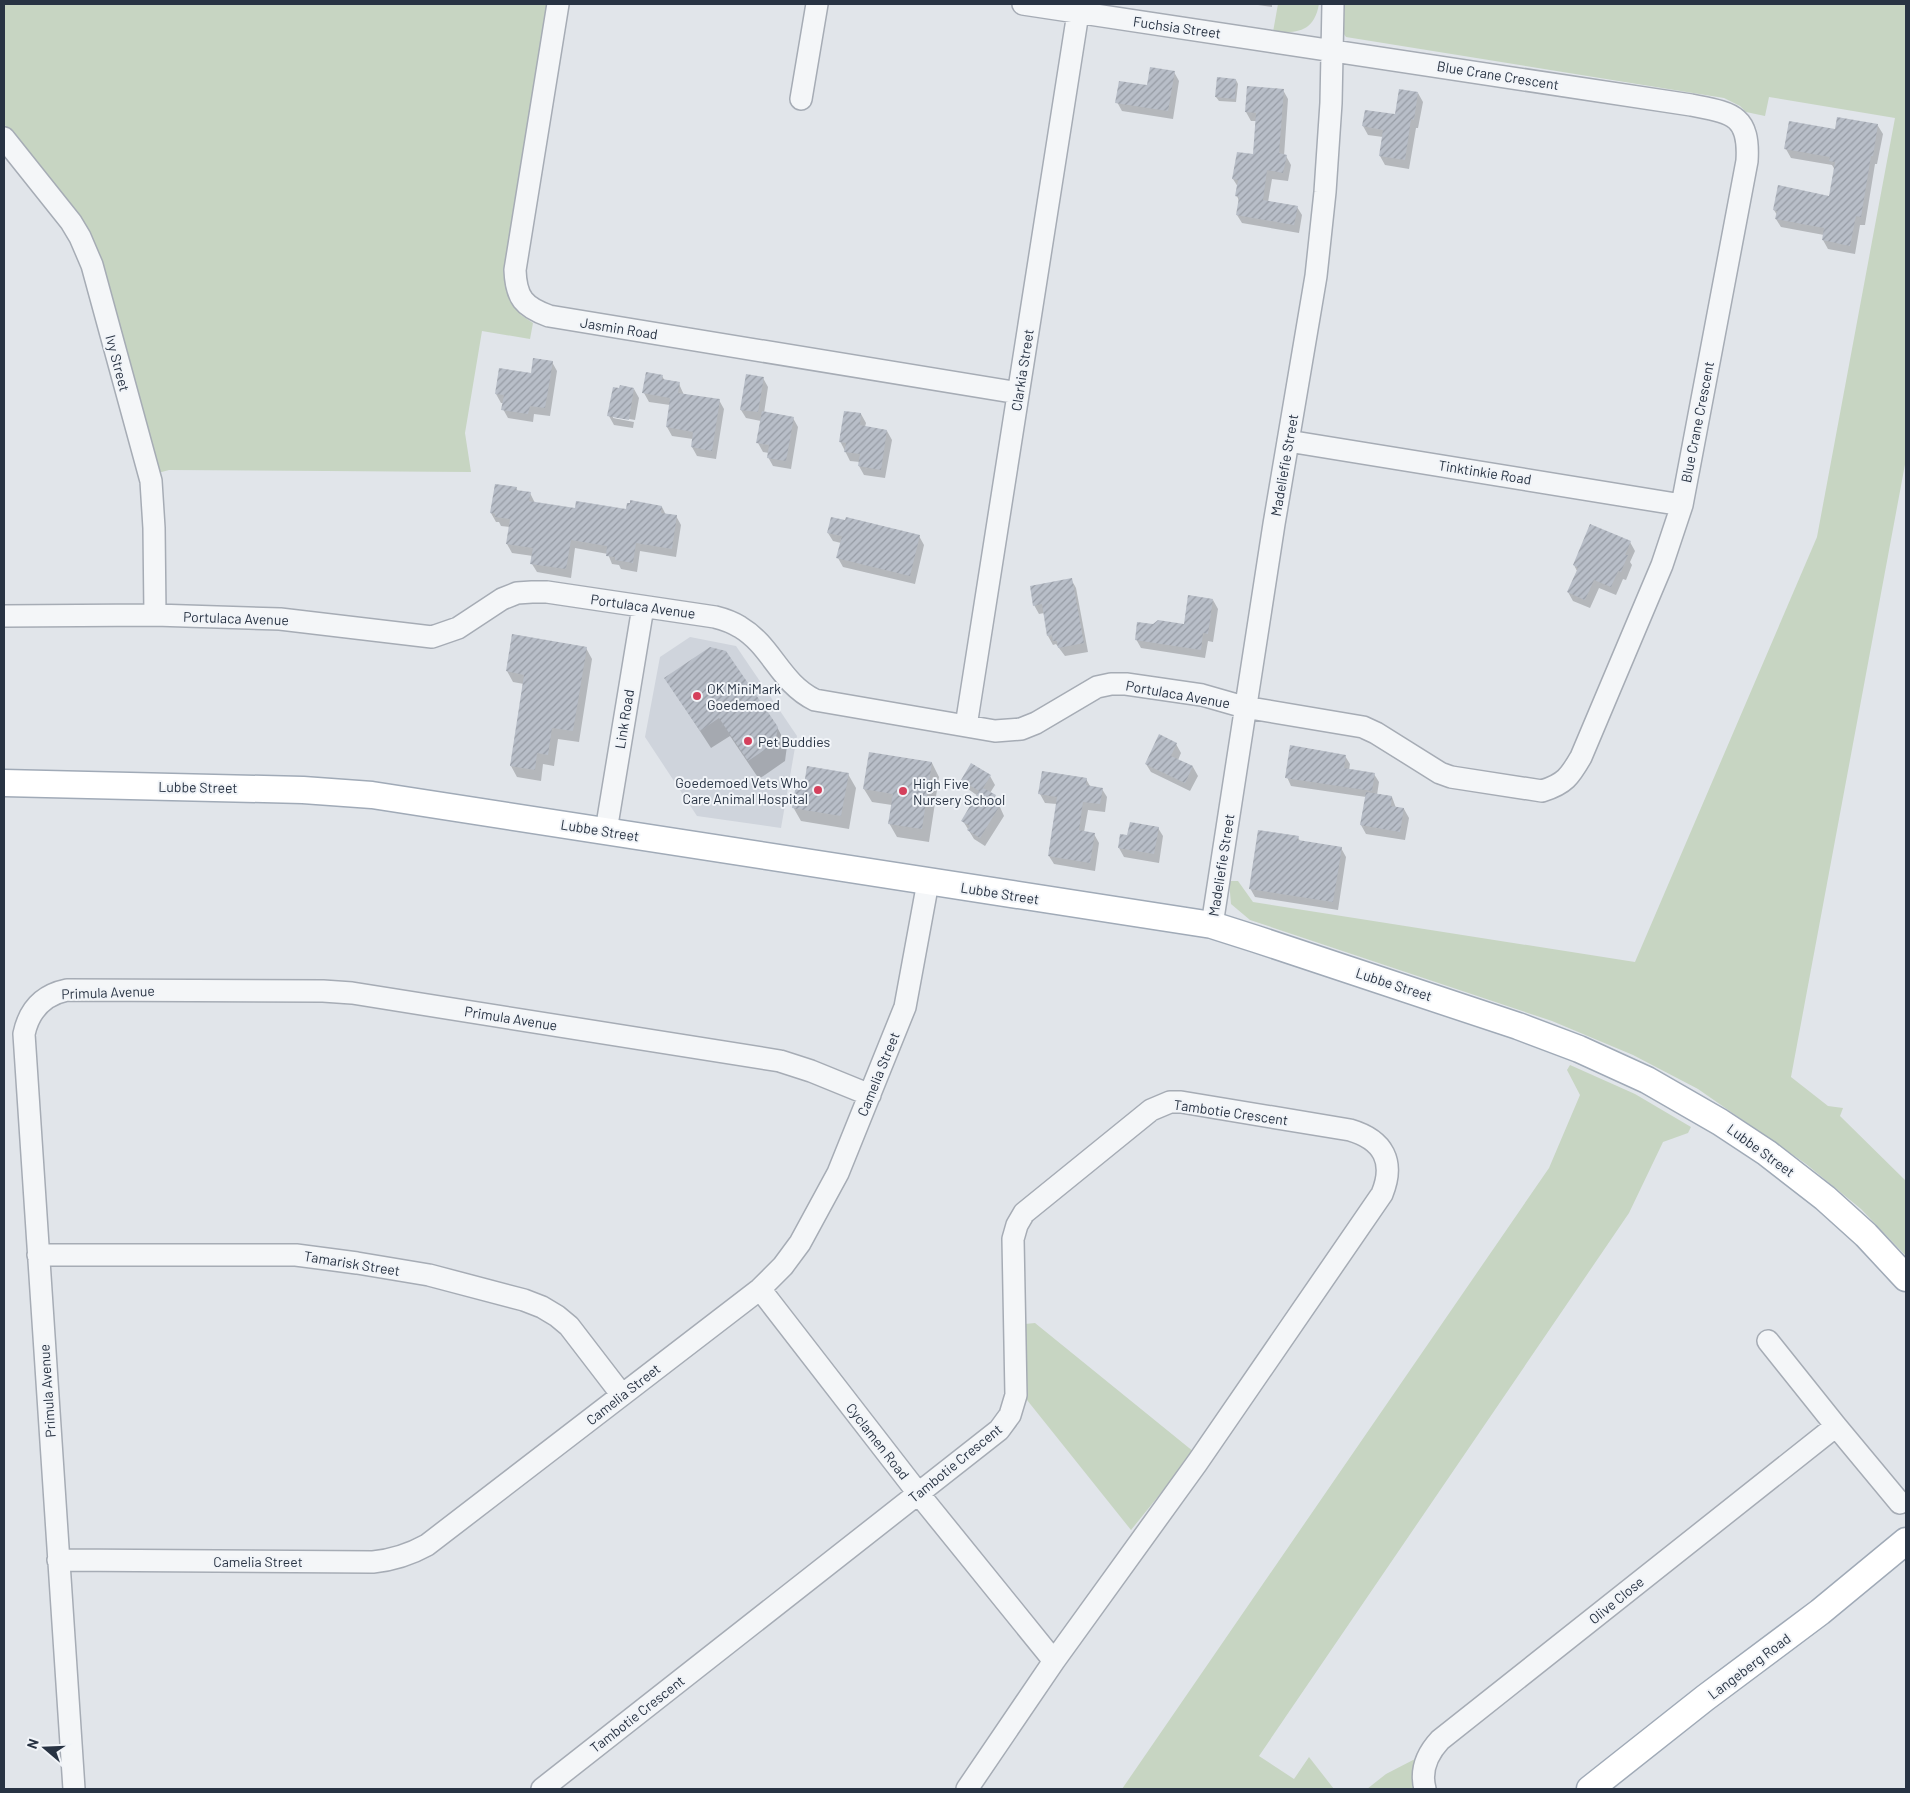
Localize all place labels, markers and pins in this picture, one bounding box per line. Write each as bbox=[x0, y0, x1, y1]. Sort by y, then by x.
place label: OK MiniMark Goedemoed bbox=[707, 680, 781, 713]
marker: OK MiniMark Goedemoed bbox=[691, 690, 703, 702]
place label: Pet Buddies bbox=[758, 733, 831, 750]
marker: Pet Buddies bbox=[742, 735, 754, 747]
place label: Goedemoed Vets Who Care Animal Hospital bbox=[675, 774, 808, 807]
place label: High Five Nursery School bbox=[913, 775, 1005, 808]
marker: Goedemoed Vets Who Care Animal Hospital bbox=[812, 784, 824, 796]
marker: High Five Nursery School bbox=[897, 785, 909, 797]

